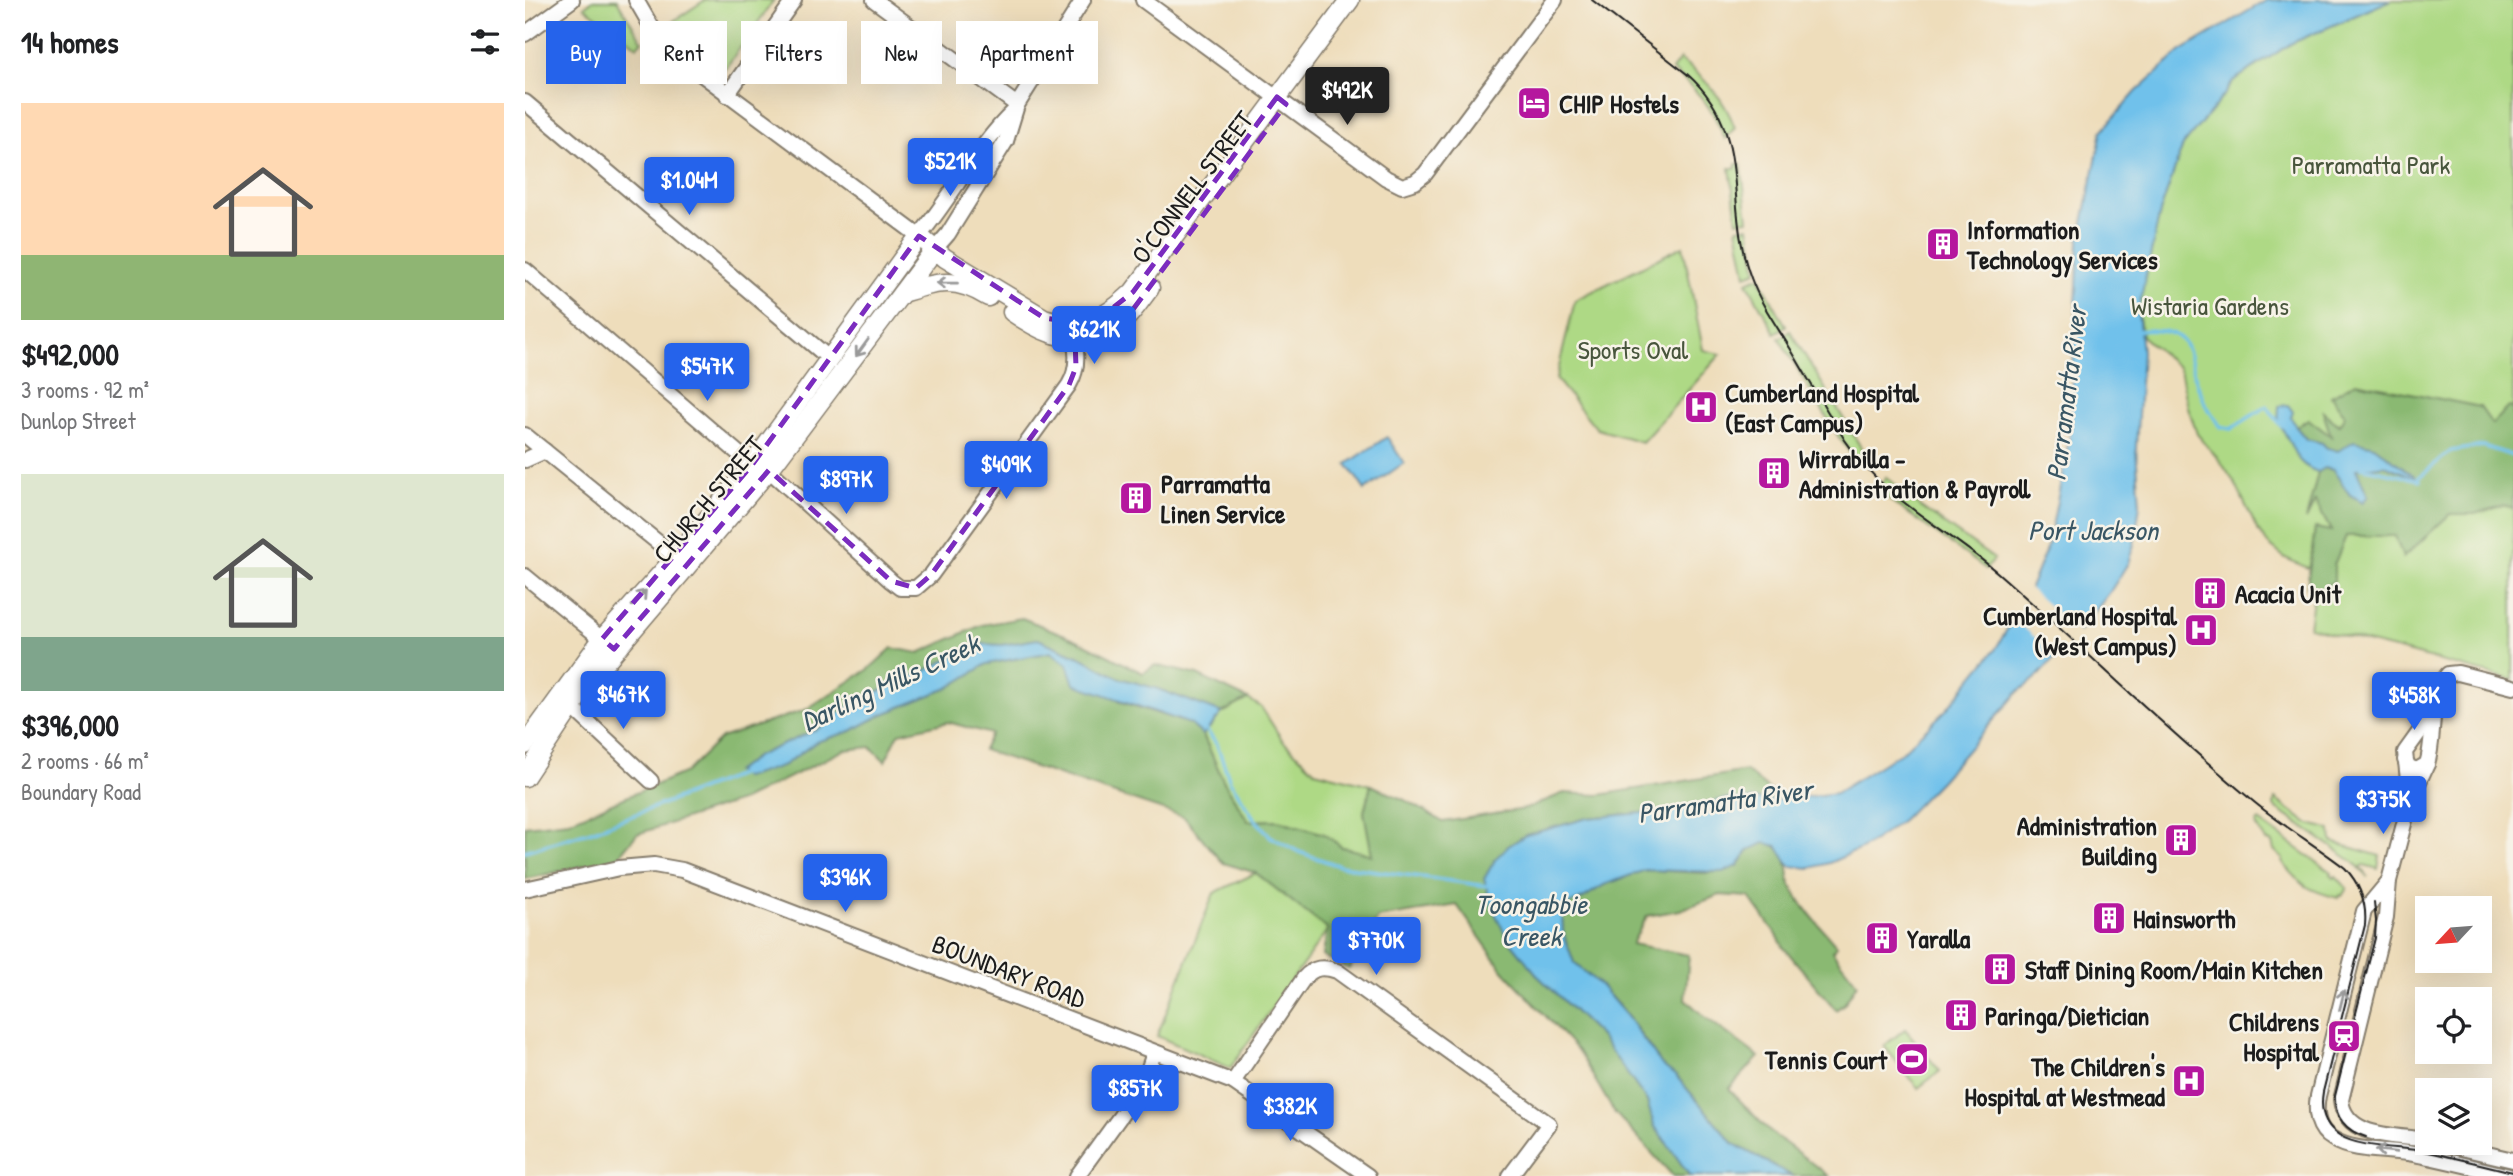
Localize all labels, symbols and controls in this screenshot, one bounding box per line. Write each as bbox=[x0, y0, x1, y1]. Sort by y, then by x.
chip: Buy bbox=[546, 21, 626, 84]
chip: Rent bbox=[640, 21, 727, 84]
chip: Filters bbox=[741, 21, 847, 84]
chip: New bbox=[861, 21, 942, 84]
chip: Apartment bbox=[956, 21, 1098, 84]
text: 14 homes bbox=[21, 22, 119, 62]
icon: filters bbox=[466, 23, 504, 61]
pin: $492K bbox=[1298, 68, 1396, 127]
text: $492K bbox=[1321, 74, 1373, 105]
hotel icon: CHIP Hostels bbox=[1515, 84, 1553, 122]
place label: CHIP Hostels bbox=[1559, 86, 1679, 121]
street label: O'CONNELL STREET bbox=[1123, 103, 1262, 271]
pin: $521K bbox=[901, 138, 999, 198]
text: $521K bbox=[924, 145, 976, 176]
park label: Parramatta Park bbox=[2292, 147, 2450, 182]
icon: home bbox=[200, 149, 326, 275]
pin: $1.04M bbox=[632, 158, 746, 217]
text: $1.04M bbox=[660, 164, 718, 195]
place label: Information Technology Services bbox=[1966, 212, 2158, 278]
building icon: Information Technology Services bbox=[1924, 225, 1962, 263]
one-way arrow bbox=[935, 276, 958, 290]
park label: Wistaria Gardens bbox=[2131, 288, 2289, 323]
water label: Parramatta River bbox=[2036, 300, 2096, 483]
pin: $621K bbox=[1045, 306, 1143, 366]
text: $621K bbox=[1068, 313, 1120, 344]
park label: Sports Oval bbox=[1578, 332, 1688, 367]
text: $492,000 bbox=[21, 334, 119, 374]
one-way arrow bbox=[855, 338, 869, 357]
pin: $547K bbox=[658, 344, 756, 403]
text: $547K bbox=[680, 350, 734, 381]
text: 3 rooms · 92 m² bbox=[21, 374, 149, 405]
place label: Cumberland Hospital (East Campus) bbox=[1725, 375, 1920, 441]
hospital icon: Cumberland Hospital (East Campus) bbox=[1682, 388, 1720, 426]
text: Dunlop Street bbox=[21, 405, 136, 436]
street label: CHURCH STREET bbox=[644, 427, 772, 570]
place label: Wirrabilla - Administration & Payroll bbox=[1799, 441, 2031, 507]
pin: $409K bbox=[957, 442, 1055, 501]
text: $409K bbox=[980, 448, 1032, 479]
building icon: Wirrabilla - Administration & Payroll bbox=[1755, 454, 1793, 492]
pin: $897K bbox=[797, 456, 895, 516]
text: $897K bbox=[819, 463, 873, 494]
place label: Parramatta Linen Service bbox=[1161, 466, 1286, 531]
building icon: Parramatta Linen Service bbox=[1117, 479, 1155, 517]
water label: Port Jackson bbox=[2028, 511, 2160, 549]
icon: home bbox=[200, 520, 326, 646]
building icon: Acacia Unit bbox=[2191, 574, 2229, 612]
place label: Acacia Unit bbox=[2235, 576, 2342, 611]
one-way arrow bbox=[631, 589, 647, 607]
place label: Cumberland Hospital (West Campus) bbox=[1983, 598, 2178, 664]
hospital icon: Cumberland Hospital (West Campus) bbox=[2182, 611, 2220, 649]
water label: Darling Mills Creek bbox=[795, 623, 987, 740]
pin: $467K bbox=[574, 672, 672, 731]
pin: $458K bbox=[2365, 672, 2463, 732]
text: $467K bbox=[597, 678, 649, 709]
text: $458K bbox=[2388, 679, 2440, 710]
text: $396,000 bbox=[21, 705, 119, 745]
text: 2 rooms · 66 m² bbox=[21, 745, 149, 776]
water label: Parramatta River bbox=[1635, 770, 1818, 832]
text: Boundary Road bbox=[21, 776, 141, 807]
pin: $375K bbox=[2334, 776, 2432, 836]
text: $375K bbox=[2355, 783, 2411, 814]
place label: Administration Building bbox=[2017, 808, 2157, 874]
building icon: Administration Building bbox=[2162, 821, 2200, 859]
pin: $396K bbox=[796, 855, 894, 914]
text: $396K bbox=[819, 861, 871, 892]
water label: Toongabbie Creek bbox=[1475, 885, 1589, 955]
north arrow bbox=[2415, 896, 2492, 973]
map controls bbox=[2415, 896, 2492, 1155]
building icon: Hainsworth bbox=[2090, 899, 2128, 937]
place label: Hainsworth bbox=[2133, 901, 2235, 936]
pin: $770K bbox=[1327, 918, 1425, 977]
building icon: Yaralla bbox=[1863, 919, 1901, 957]
place label: Yaralla bbox=[1907, 921, 1971, 956]
text: $770K bbox=[1348, 924, 1404, 955]
street label: BOUNDARY ROAD bbox=[927, 926, 1091, 1016]
building icon: Staff Dining Room/Main Kitchen bbox=[1981, 950, 2019, 988]
place label: Staff Dining Room/Main Kitchen bbox=[2025, 952, 2323, 988]
button: locate bbox=[2415, 987, 2492, 1064]
one-way arrow bbox=[2336, 989, 2349, 1012]
building icon: Paringa/Dietician bbox=[1942, 996, 1980, 1034]
place label: Paringa/Dietician bbox=[1985, 998, 2149, 1034]
place label: Childrens Hospital bbox=[2229, 1004, 2320, 1070]
station icon: Childrens Hospital bbox=[2325, 1017, 2363, 1055]
sports icon: Tennis Court bbox=[1893, 1040, 1931, 1078]
place label: Tennis Court bbox=[1764, 1042, 1888, 1077]
place label: The Children's Hospital at Westmead bbox=[1965, 1049, 2166, 1115]
hospital icon: The Children's Hospital at Westmead bbox=[2170, 1062, 2208, 1100]
pin: $857K bbox=[1086, 1066, 1184, 1125]
text: $857K bbox=[1108, 1072, 1162, 1103]
button: layers bbox=[2415, 1078, 2492, 1155]
pin: $382K bbox=[1241, 1084, 1339, 1143]
text: $382K bbox=[1263, 1090, 1317, 1121]
one-way arrow bbox=[2375, 1144, 2398, 1157]

